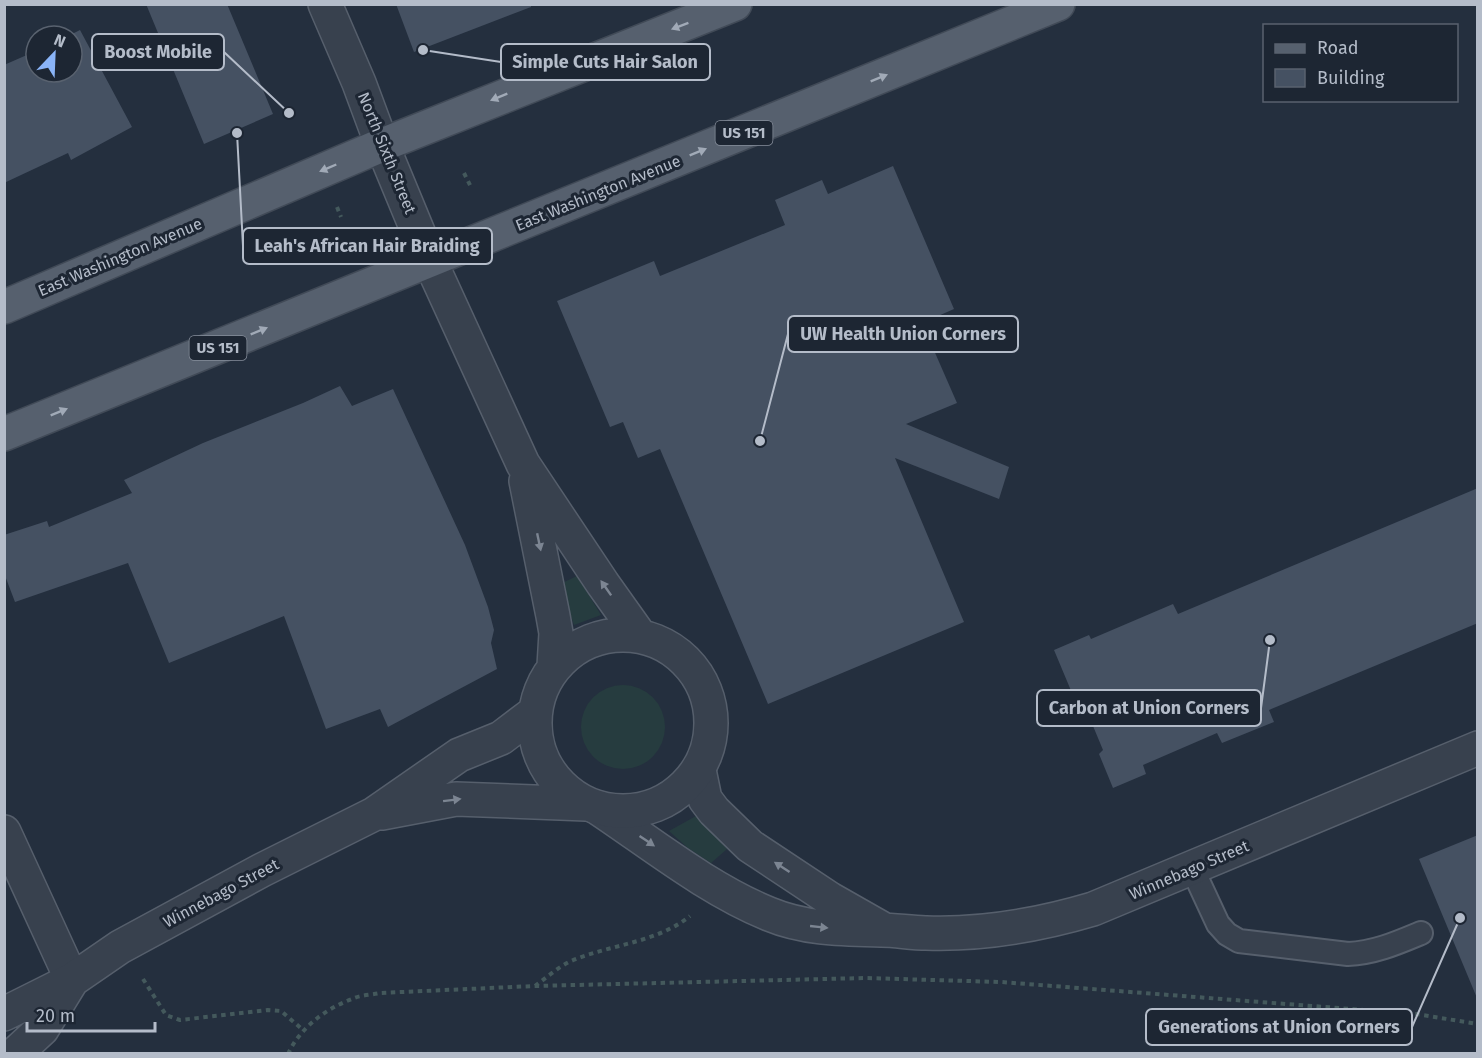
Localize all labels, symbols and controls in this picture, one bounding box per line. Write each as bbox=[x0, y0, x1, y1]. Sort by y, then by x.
one-way arrow bbox=[671, 22, 689, 31]
north arrow bbox=[24, 24, 84, 84]
legend bbox=[1263, 24, 1458, 102]
text: N bbox=[51, 30, 68, 51]
callout: Boost Mobile bbox=[92, 34, 224, 70]
text: Road bbox=[1317, 37, 1359, 59]
text: Boost Mobile bbox=[104, 41, 212, 63]
callout: Simple Cuts Hair Salon bbox=[501, 44, 710, 80]
text: Simple Cuts Hair Salon bbox=[512, 51, 698, 73]
text: Building bbox=[1317, 67, 1385, 89]
one-way arrow bbox=[870, 73, 888, 82]
street label: North Sixth Street bbox=[354, 89, 420, 217]
one-way arrow bbox=[489, 92, 507, 102]
road number: US 151 bbox=[716, 121, 772, 145]
one-way arrow bbox=[690, 147, 708, 157]
street label: East Washington Avenue bbox=[513, 151, 683, 235]
one-way arrow bbox=[319, 163, 337, 173]
street label: East Washington Avenue bbox=[35, 214, 205, 300]
callout: Leah's African Hair Braiding bbox=[243, 228, 492, 264]
text: Leah's African Hair Braiding bbox=[254, 235, 480, 257]
callout: UW Health Union Corners bbox=[788, 316, 1018, 352]
text: UW Health Union Corners bbox=[800, 323, 1006, 345]
one-way arrow bbox=[250, 326, 268, 335]
road number: US 151 bbox=[190, 336, 246, 360]
one-way arrow bbox=[50, 406, 68, 416]
one-way arrow bbox=[535, 533, 544, 552]
one-way arrow bbox=[600, 581, 612, 597]
callout: Carbon at Union Corners bbox=[1037, 690, 1261, 726]
text: Carbon at Union Corners bbox=[1049, 697, 1249, 719]
one-way arrow bbox=[443, 795, 462, 805]
one-way arrow bbox=[639, 835, 655, 846]
street label: Winnebago Street bbox=[1126, 836, 1252, 904]
street label: Winnebago Street bbox=[160, 854, 282, 931]
one-way arrow bbox=[773, 862, 790, 873]
one-way arrow bbox=[810, 922, 829, 932]
scale bar bbox=[27, 995, 154, 1033]
text: 20 m bbox=[36, 1005, 75, 1027]
callout: Generations at Union Corners bbox=[1146, 1009, 1412, 1045]
text: Generations at Union Corners bbox=[1158, 1016, 1400, 1038]

